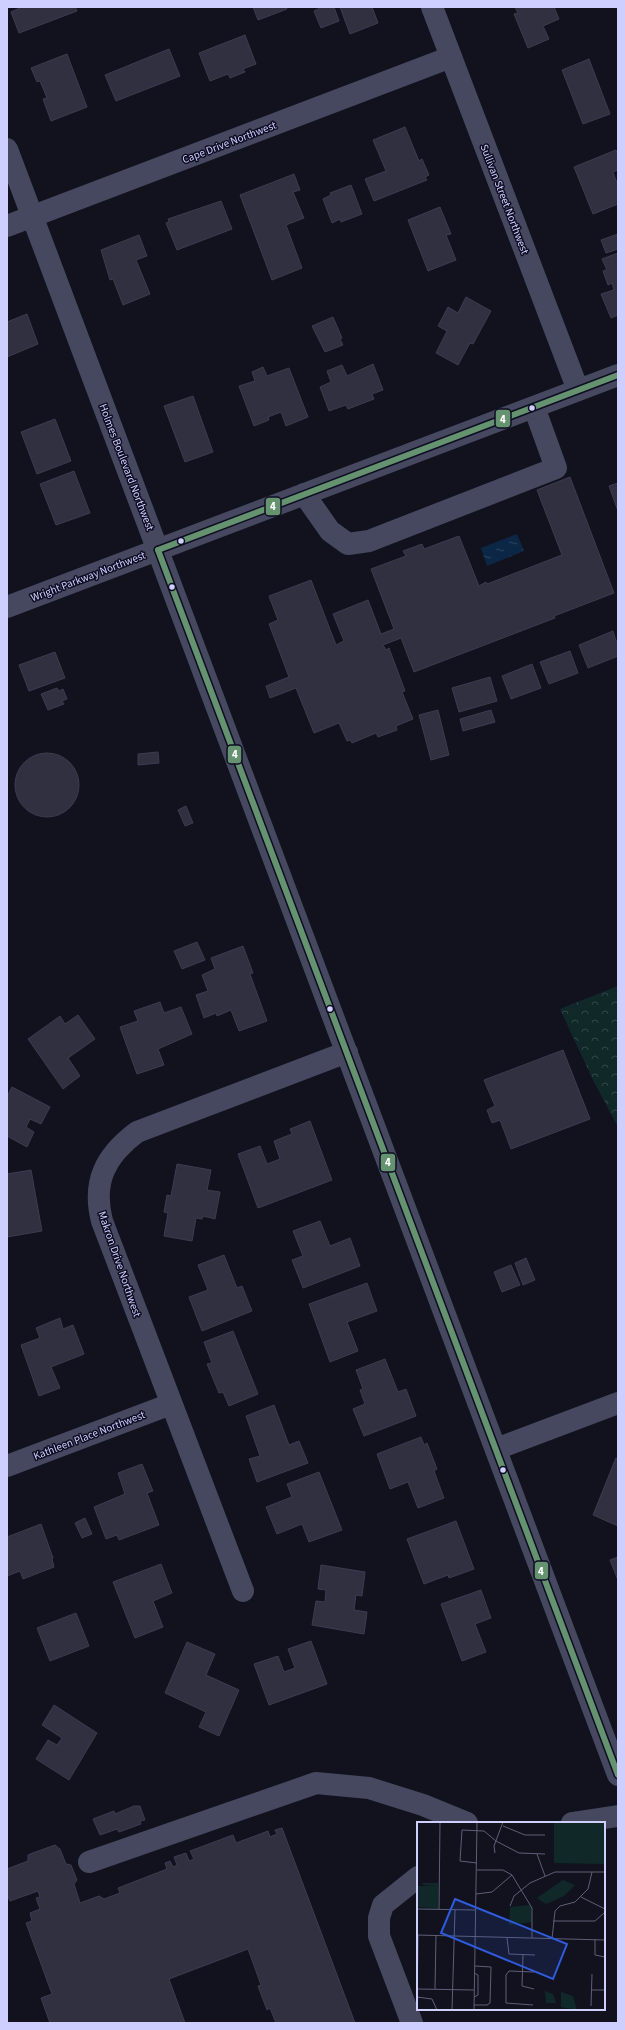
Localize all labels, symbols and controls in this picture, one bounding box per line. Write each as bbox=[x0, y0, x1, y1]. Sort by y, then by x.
street label: Cape Drive Northwest bbox=[180, 118, 279, 167]
street label: Sullivan Street Northwest bbox=[477, 142, 533, 257]
street label: Holmes Boulevard Northwest bbox=[95, 402, 158, 533]
unlabelled marker bbox=[527, 403, 537, 413]
line badge: 4 bbox=[495, 409, 511, 428]
text: 4 bbox=[500, 412, 506, 427]
line badge: 4 bbox=[265, 497, 281, 516]
text: 4 bbox=[270, 499, 276, 514]
unlabelled marker bbox=[176, 536, 186, 546]
street label: Wright Parkway Northwest bbox=[29, 548, 148, 605]
unlabelled marker bbox=[167, 582, 177, 592]
line badge: 4 bbox=[227, 745, 242, 764]
text: 4 bbox=[232, 747, 238, 762]
unlabelled marker bbox=[325, 1004, 335, 1014]
line badge: 4 bbox=[380, 1153, 396, 1172]
text: 4 bbox=[385, 1155, 391, 1170]
street label: Makron Drive Northwest bbox=[94, 1209, 145, 1319]
street label: Kathleen Place Northwest bbox=[31, 1407, 147, 1464]
unlabelled marker bbox=[498, 1465, 508, 1475]
line badge: 4 bbox=[534, 1561, 549, 1580]
text: 4 bbox=[538, 1564, 544, 1579]
inset map bbox=[417, 1822, 605, 2010]

